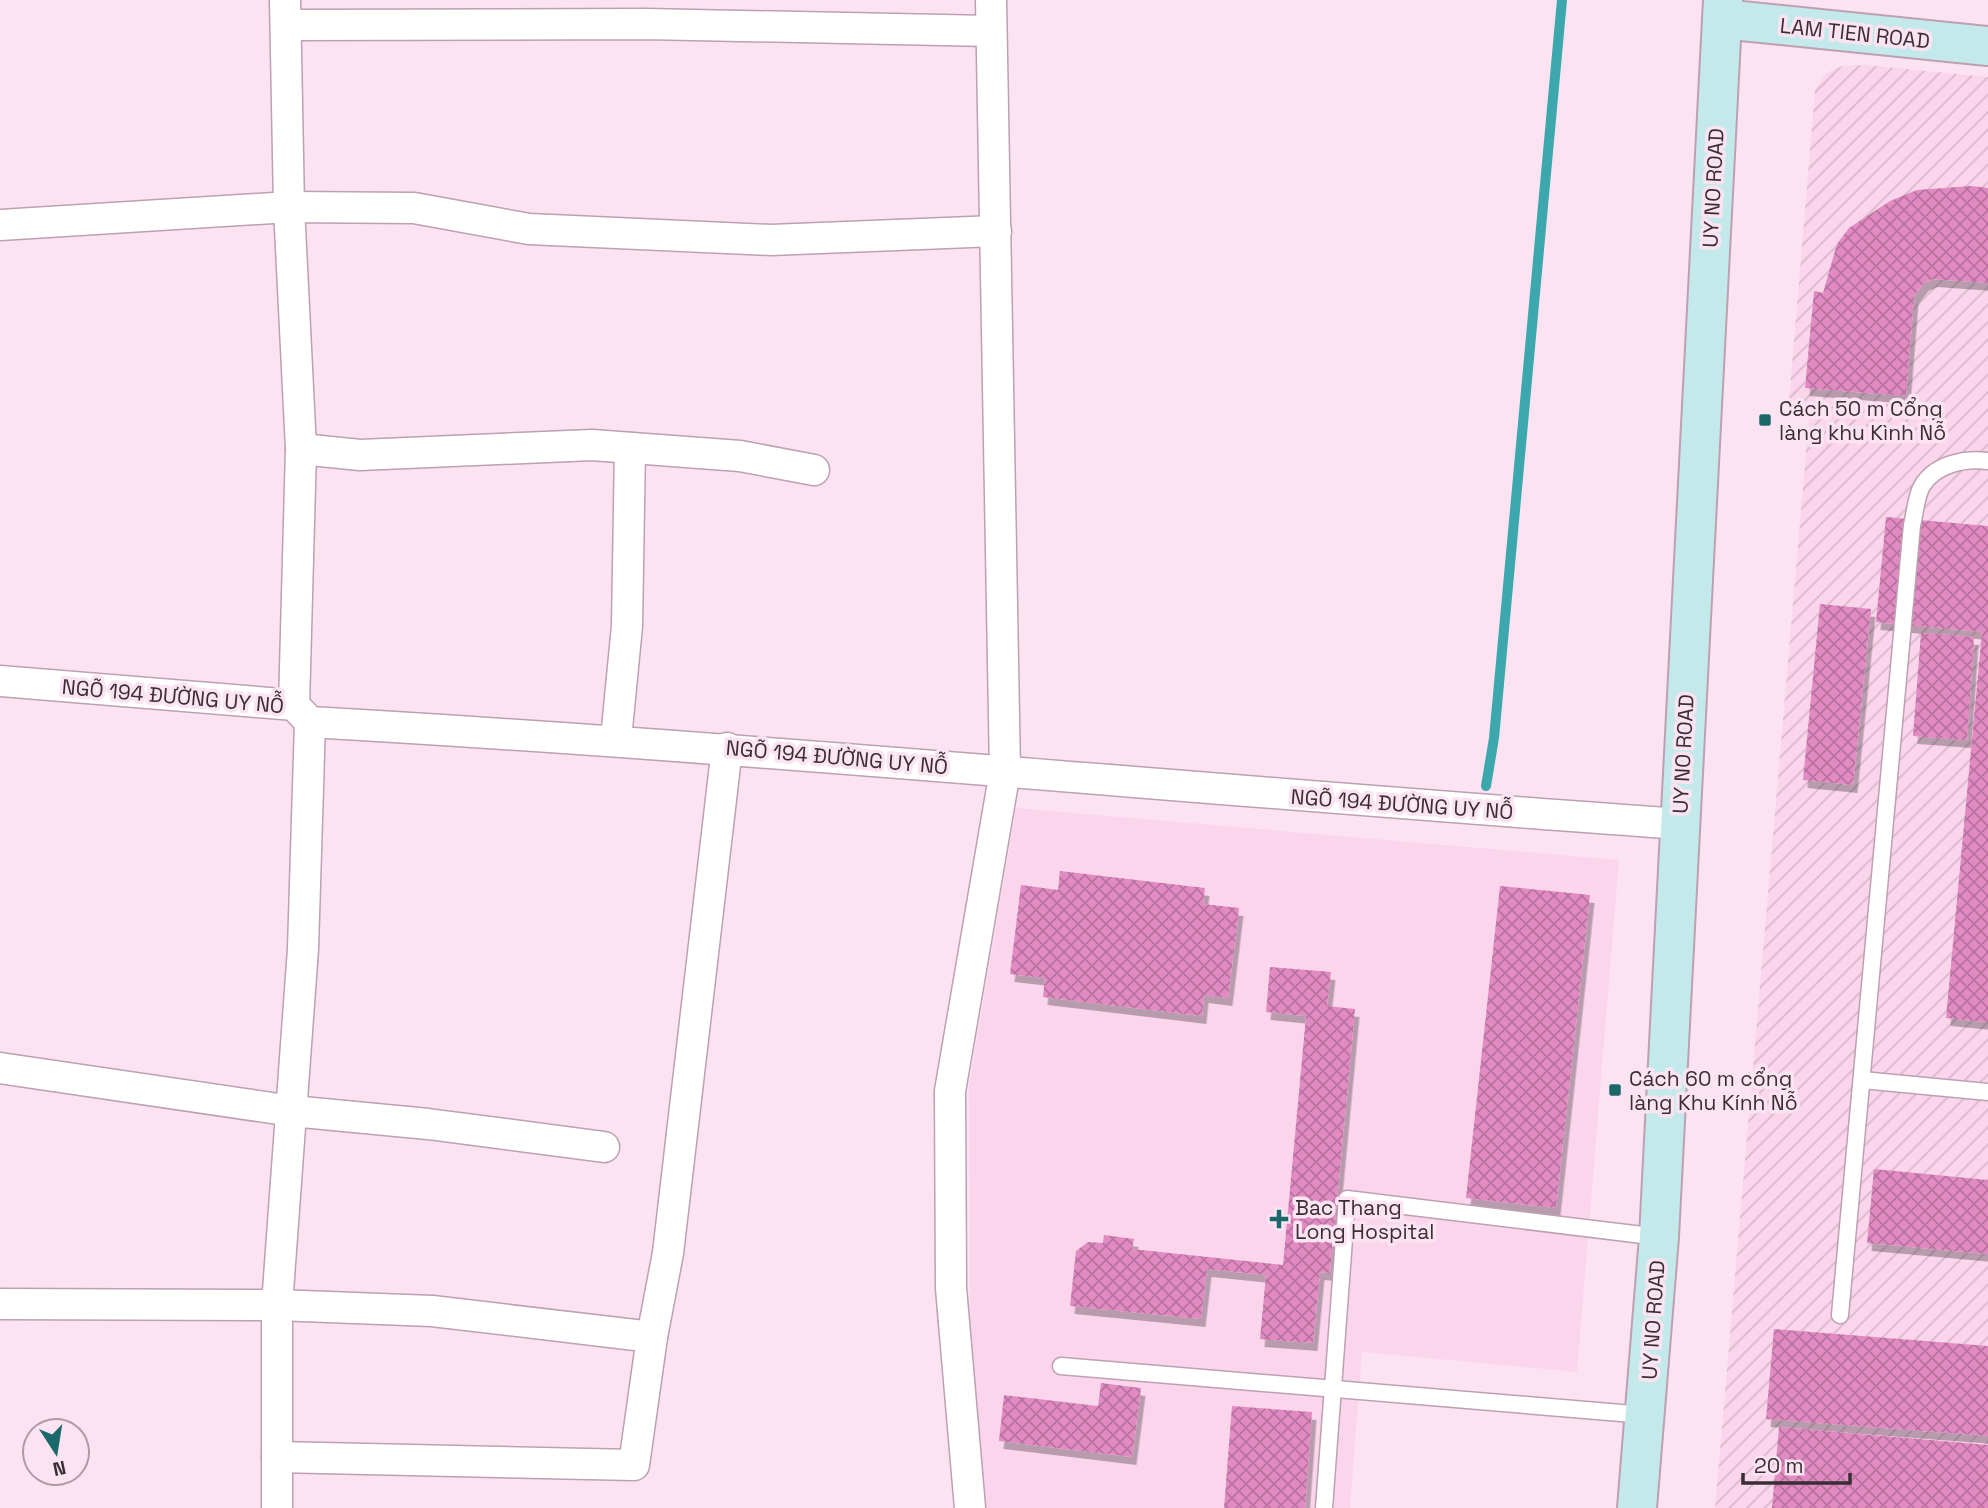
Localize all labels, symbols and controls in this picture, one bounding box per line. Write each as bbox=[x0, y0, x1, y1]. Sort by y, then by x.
street label: LAM TIEN ROAD bbox=[1779, 12, 1931, 54]
street label: UY NO ROAD bbox=[1696, 128, 1730, 248]
place label: Cách 50 m Cổng làng khu Kình Nỗ bbox=[1779, 395, 1946, 446]
marker: Cách 50 m Cổng làng khu Kình Nỗ bbox=[1757, 412, 1773, 428]
street label: NGÕ 194 ĐƯỜNG UY NỖ bbox=[61, 670, 285, 719]
street label: UY NO ROAD bbox=[1666, 694, 1700, 814]
street label: NGÕ 194 ĐƯỜNG UY NỖ bbox=[725, 731, 949, 780]
street label: NGÕ 194 ĐƯỜNG UY NỖ bbox=[1290, 780, 1514, 825]
place label: Cách 60 m cổng làng Khu Kính Nỗ bbox=[1629, 1065, 1798, 1116]
marker: Cách 60 m cổng làng Khu Kính Nỗ bbox=[1607, 1082, 1623, 1098]
place label: Bac Thang Long Hospital bbox=[1295, 1194, 1434, 1245]
marker: Bac Thang Long Hospital bbox=[1269, 1209, 1289, 1229]
street label: UY NO ROAD bbox=[1635, 1259, 1671, 1381]
north arrow bbox=[21, 1417, 91, 1487]
scale bar bbox=[1743, 1442, 1850, 1486]
text: 20 m bbox=[1754, 1452, 1804, 1479]
text: N bbox=[51, 1455, 68, 1482]

